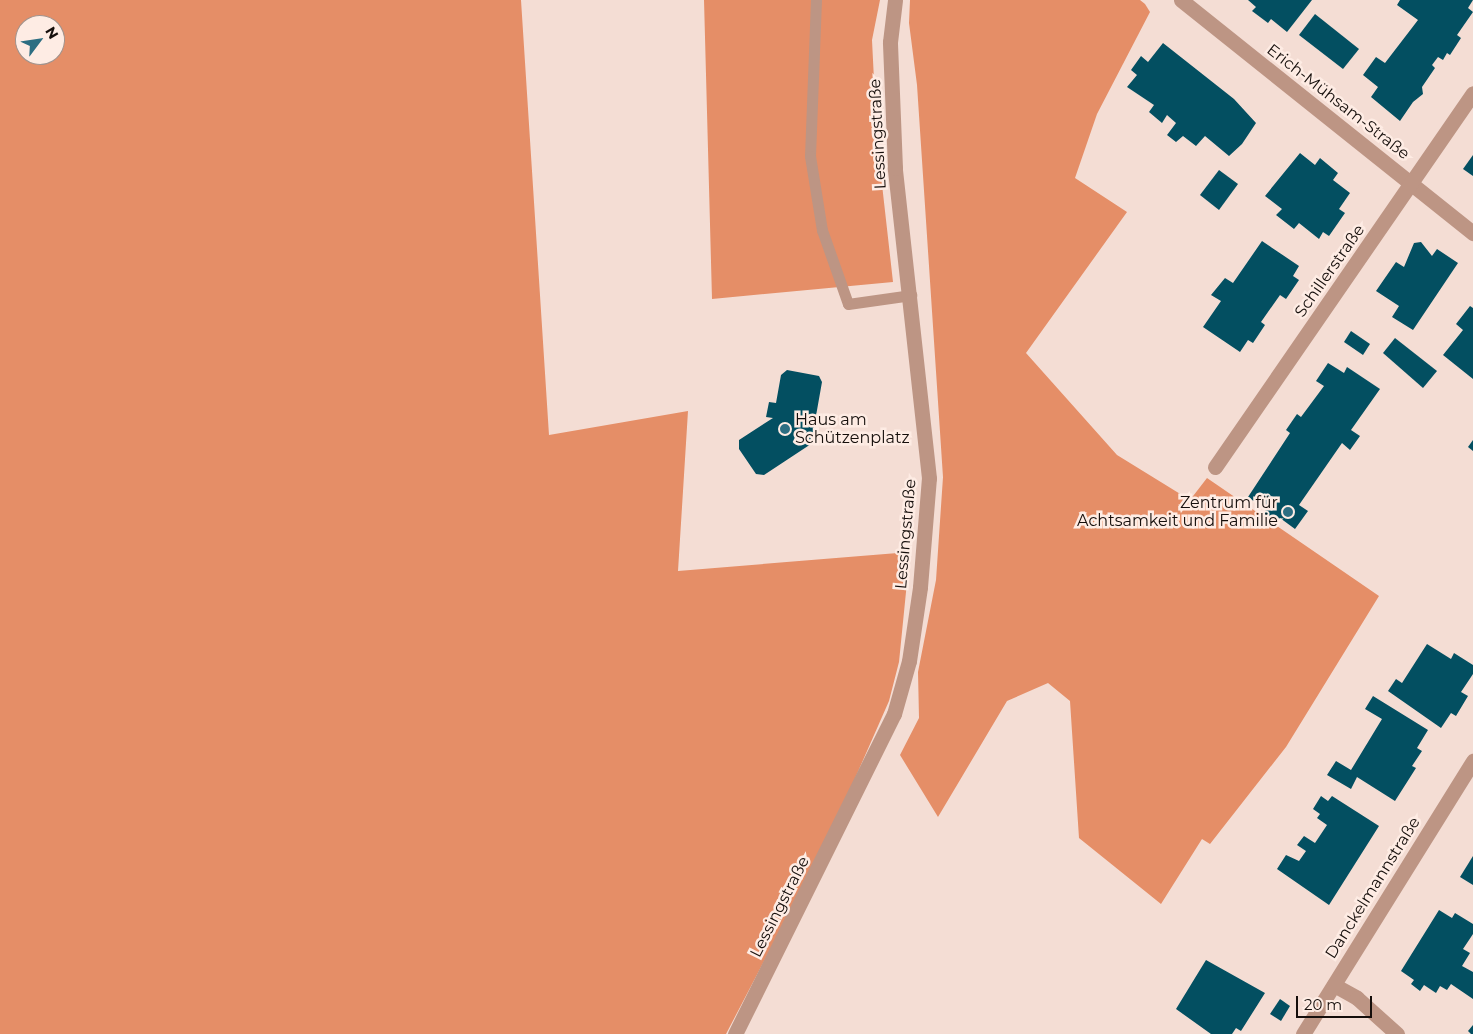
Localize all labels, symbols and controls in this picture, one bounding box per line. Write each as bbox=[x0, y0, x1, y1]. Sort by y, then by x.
north arrow bbox=[15, 15, 65, 65]
text: N bbox=[41, 23, 63, 42]
street label: Erich-Mühsam-Straße bbox=[1263, 40, 1413, 164]
street label: Lessingstraße bbox=[866, 78, 890, 190]
street label: Schillerstraße bbox=[1291, 221, 1369, 321]
place label: Haus am Schützenplatz bbox=[795, 410, 910, 448]
marker: Haus am Schützenplatz bbox=[779, 423, 791, 435]
street label: Lessingstraße bbox=[892, 478, 920, 590]
place label: Zentrum für Achtsamkeit und Familie bbox=[1077, 493, 1278, 531]
marker: Zentrum für Achtsamkeit und Familie bbox=[1282, 506, 1294, 518]
street label: Danckelmannstraße bbox=[1322, 814, 1424, 962]
street label: Lessingstraße bbox=[746, 853, 814, 961]
scale bar bbox=[1298, 986, 1374, 1018]
text: 20 m bbox=[1304, 995, 1342, 1014]

